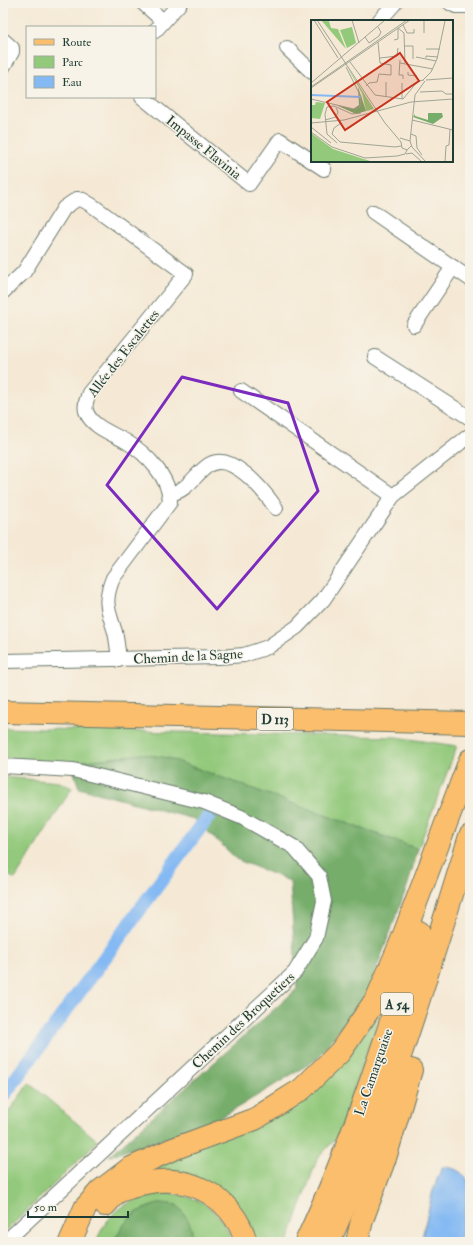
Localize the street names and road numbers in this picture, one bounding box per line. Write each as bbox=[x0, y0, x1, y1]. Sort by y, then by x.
street label: Impasse Flavinia bbox=[162, 112, 245, 184]
street label: Allée des Escalettes bbox=[83, 306, 163, 401]
street label: Chemin de la Sagne bbox=[133, 645, 243, 668]
road number: D 113 bbox=[257, 708, 293, 730]
street label: Chemin des Broquetiers bbox=[188, 968, 298, 1072]
road number: A 54 bbox=[381, 993, 413, 1015]
street label: La Camarguaise bbox=[351, 1026, 396, 1118]

